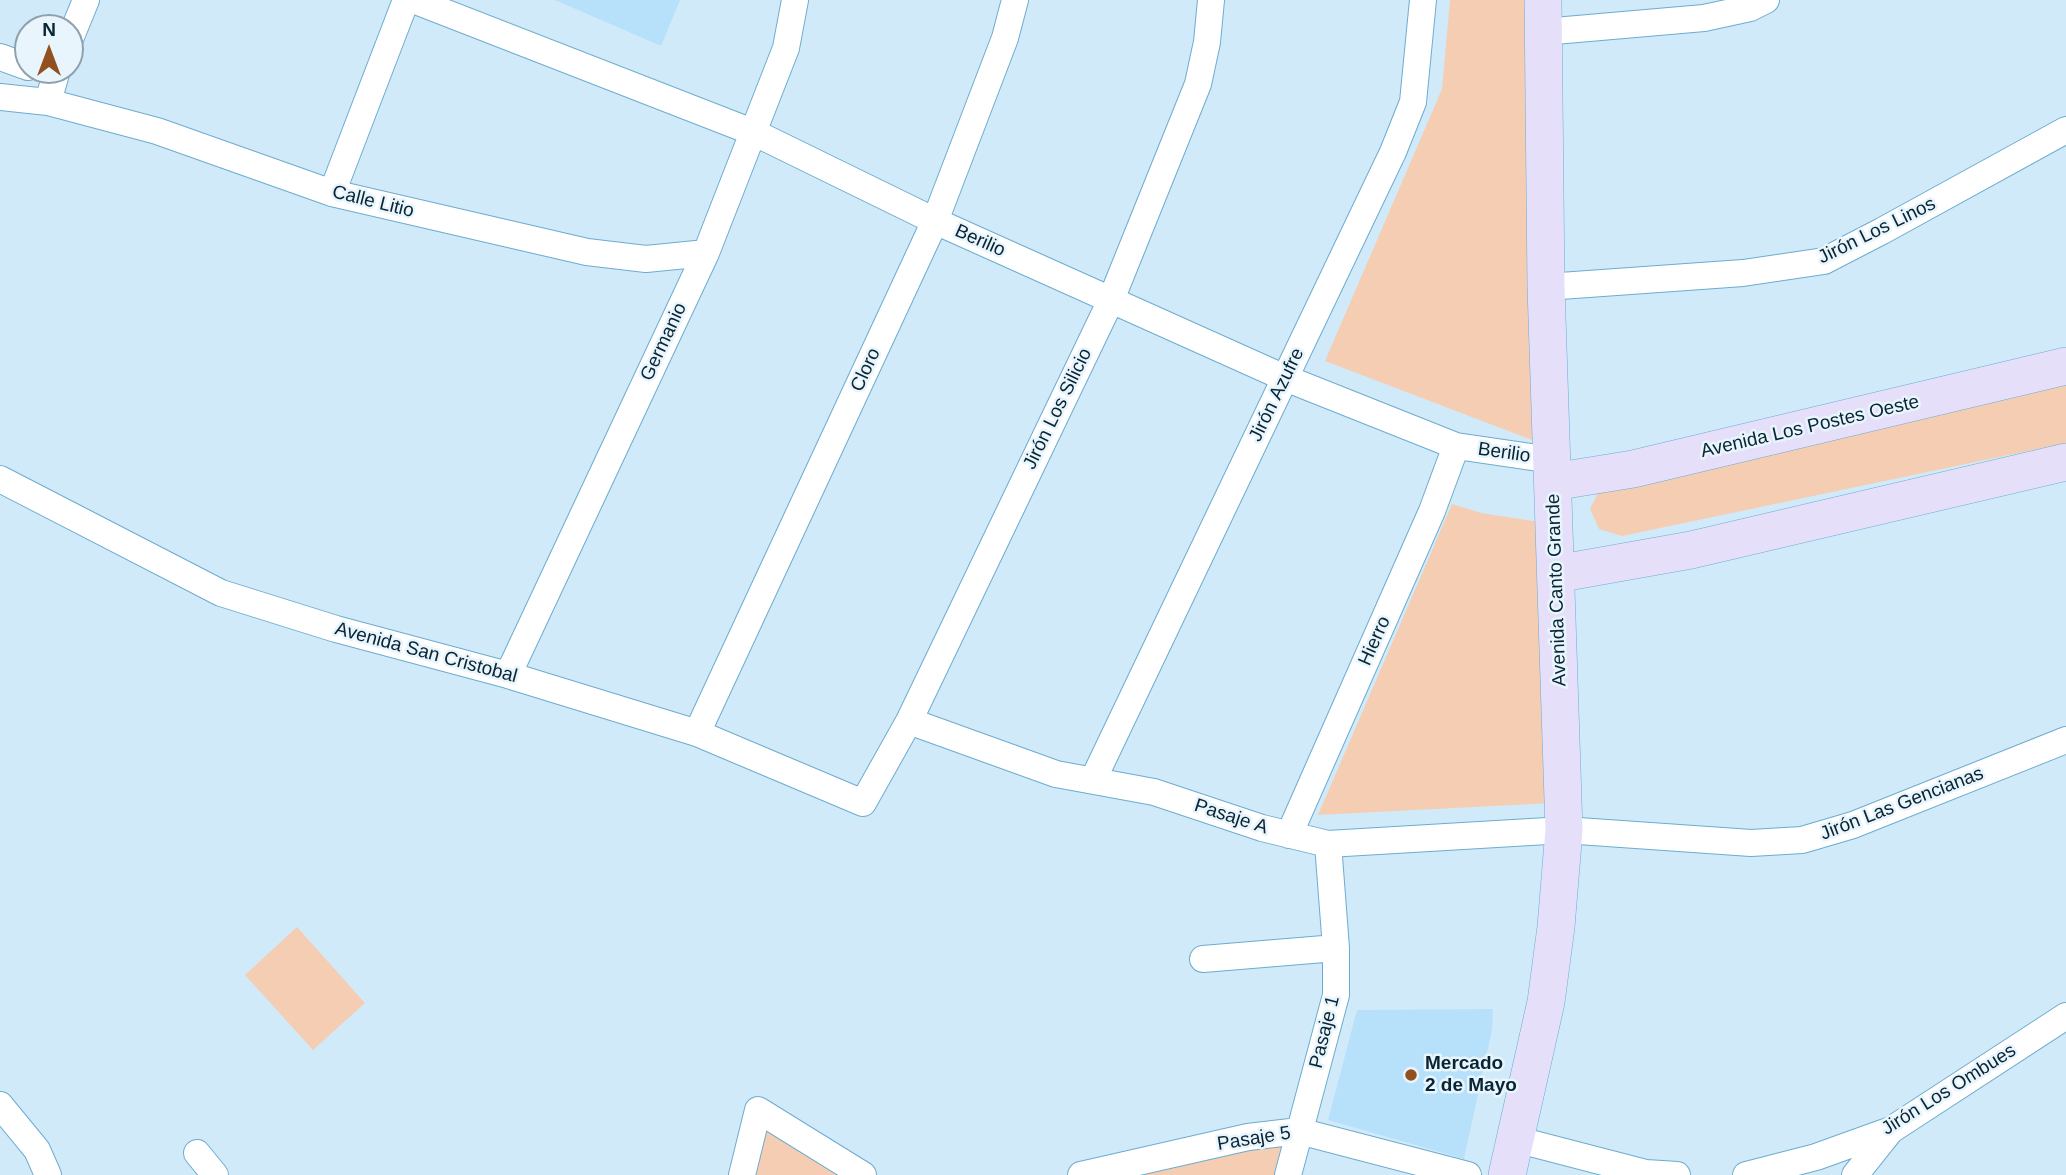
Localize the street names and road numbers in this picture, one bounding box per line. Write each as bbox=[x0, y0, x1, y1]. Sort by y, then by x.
street label: Calle Litio bbox=[330, 181, 416, 223]
street label: Jirón Los Linos bbox=[1815, 193, 1939, 269]
street label: Berilio bbox=[951, 220, 1009, 262]
street label: Germanio bbox=[636, 299, 692, 385]
street label: Jirón Azufre bbox=[1245, 344, 1309, 446]
street label: Cloro bbox=[846, 345, 886, 395]
street label: Jirón Los Silicio bbox=[1019, 345, 1097, 473]
street label: Avenida Los Postes Oeste bbox=[1699, 391, 1921, 463]
street label: Berilio bbox=[1476, 438, 1532, 468]
street label: Avenida Canto Grande bbox=[1542, 493, 1572, 687]
street label: Hierro bbox=[1354, 613, 1396, 669]
street label: Avenida San Cristobal bbox=[332, 618, 520, 688]
street label: Jirón Las Gencianas bbox=[1817, 762, 1987, 846]
street label: Pasaje A bbox=[1191, 794, 1271, 840]
street label: Pasaje 1 bbox=[1305, 993, 1345, 1071]
street label: Jirón Los Ombues bbox=[1878, 1039, 2020, 1141]
street label: Pasaje 5 bbox=[1216, 1122, 1292, 1156]

